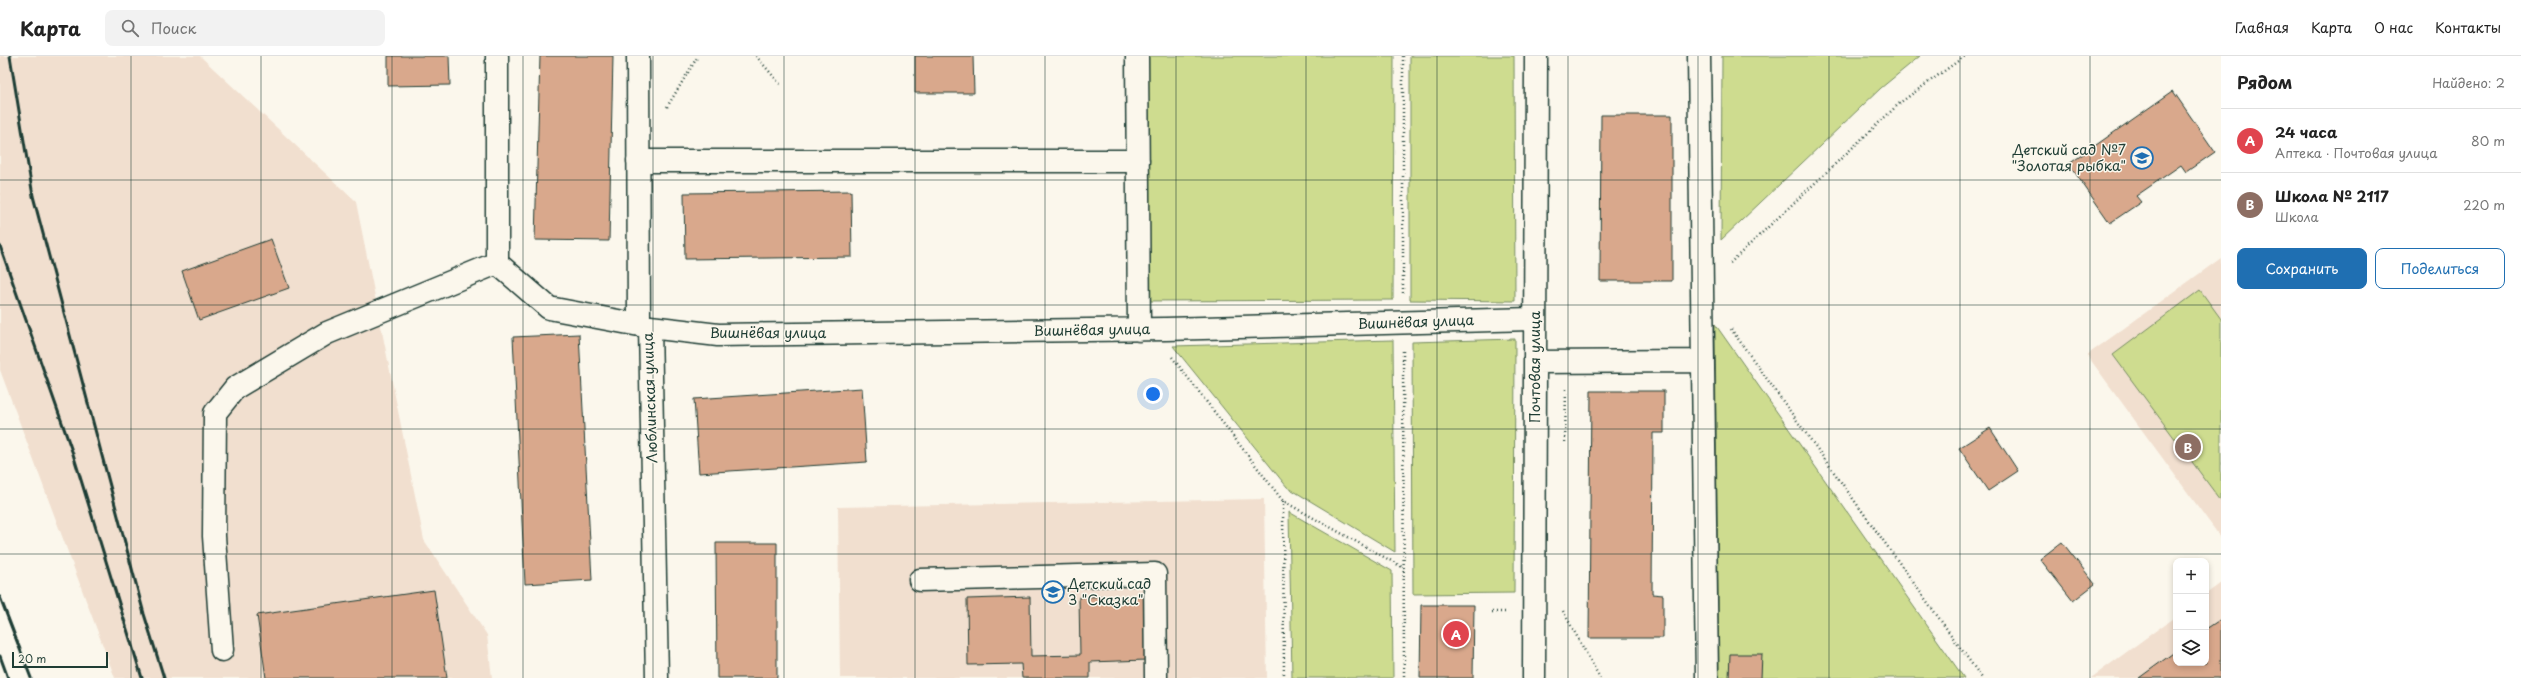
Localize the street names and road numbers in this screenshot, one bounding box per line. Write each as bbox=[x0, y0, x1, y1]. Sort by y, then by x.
street label: Вишнёвая улица bbox=[1357, 309, 1475, 334]
street label: Почтовая улица bbox=[1524, 311, 1545, 423]
street label: Вишнёвая улица bbox=[1034, 318, 1151, 341]
street label: Вишнёвая улица bbox=[710, 322, 826, 343]
street label: Люблинская улица bbox=[637, 332, 662, 464]

